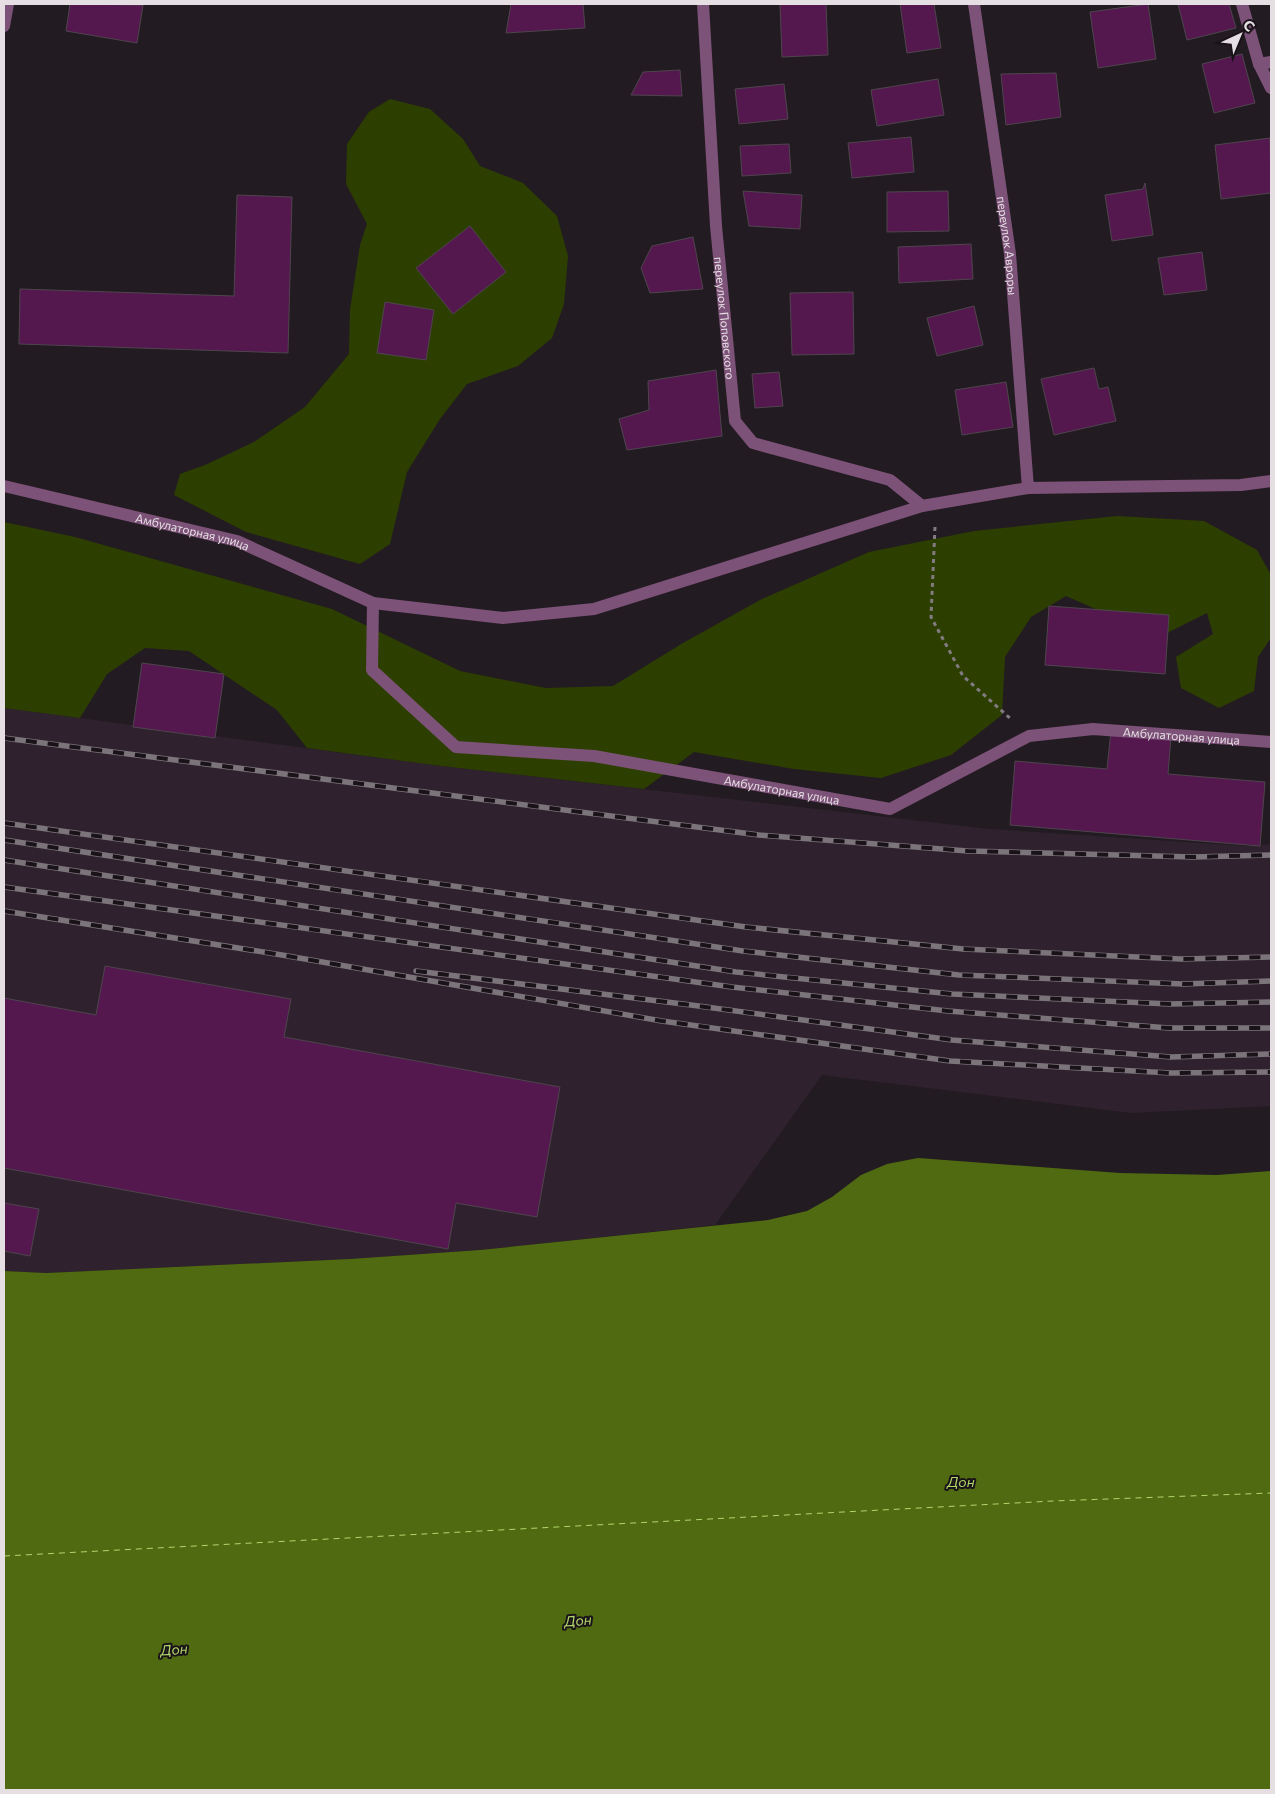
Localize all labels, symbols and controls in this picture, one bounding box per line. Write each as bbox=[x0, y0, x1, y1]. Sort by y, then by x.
north arrow bbox=[1215, 10, 1265, 60]
text: С bbox=[1240, 16, 1259, 35]
street label: переулок Авроры bbox=[995, 195, 1020, 296]
street label: переулок Поповского bbox=[712, 256, 738, 380]
street label: Амбулаторная улица bbox=[134, 510, 252, 553]
street label: Амбулаторная улица bbox=[1122, 724, 1240, 747]
street label: Амбулаторная улица bbox=[723, 772, 841, 807]
water label: Дон bbox=[945, 1473, 975, 1490]
water label: Дон bbox=[562, 1611, 592, 1630]
water label: Дон bbox=[158, 1640, 188, 1659]

